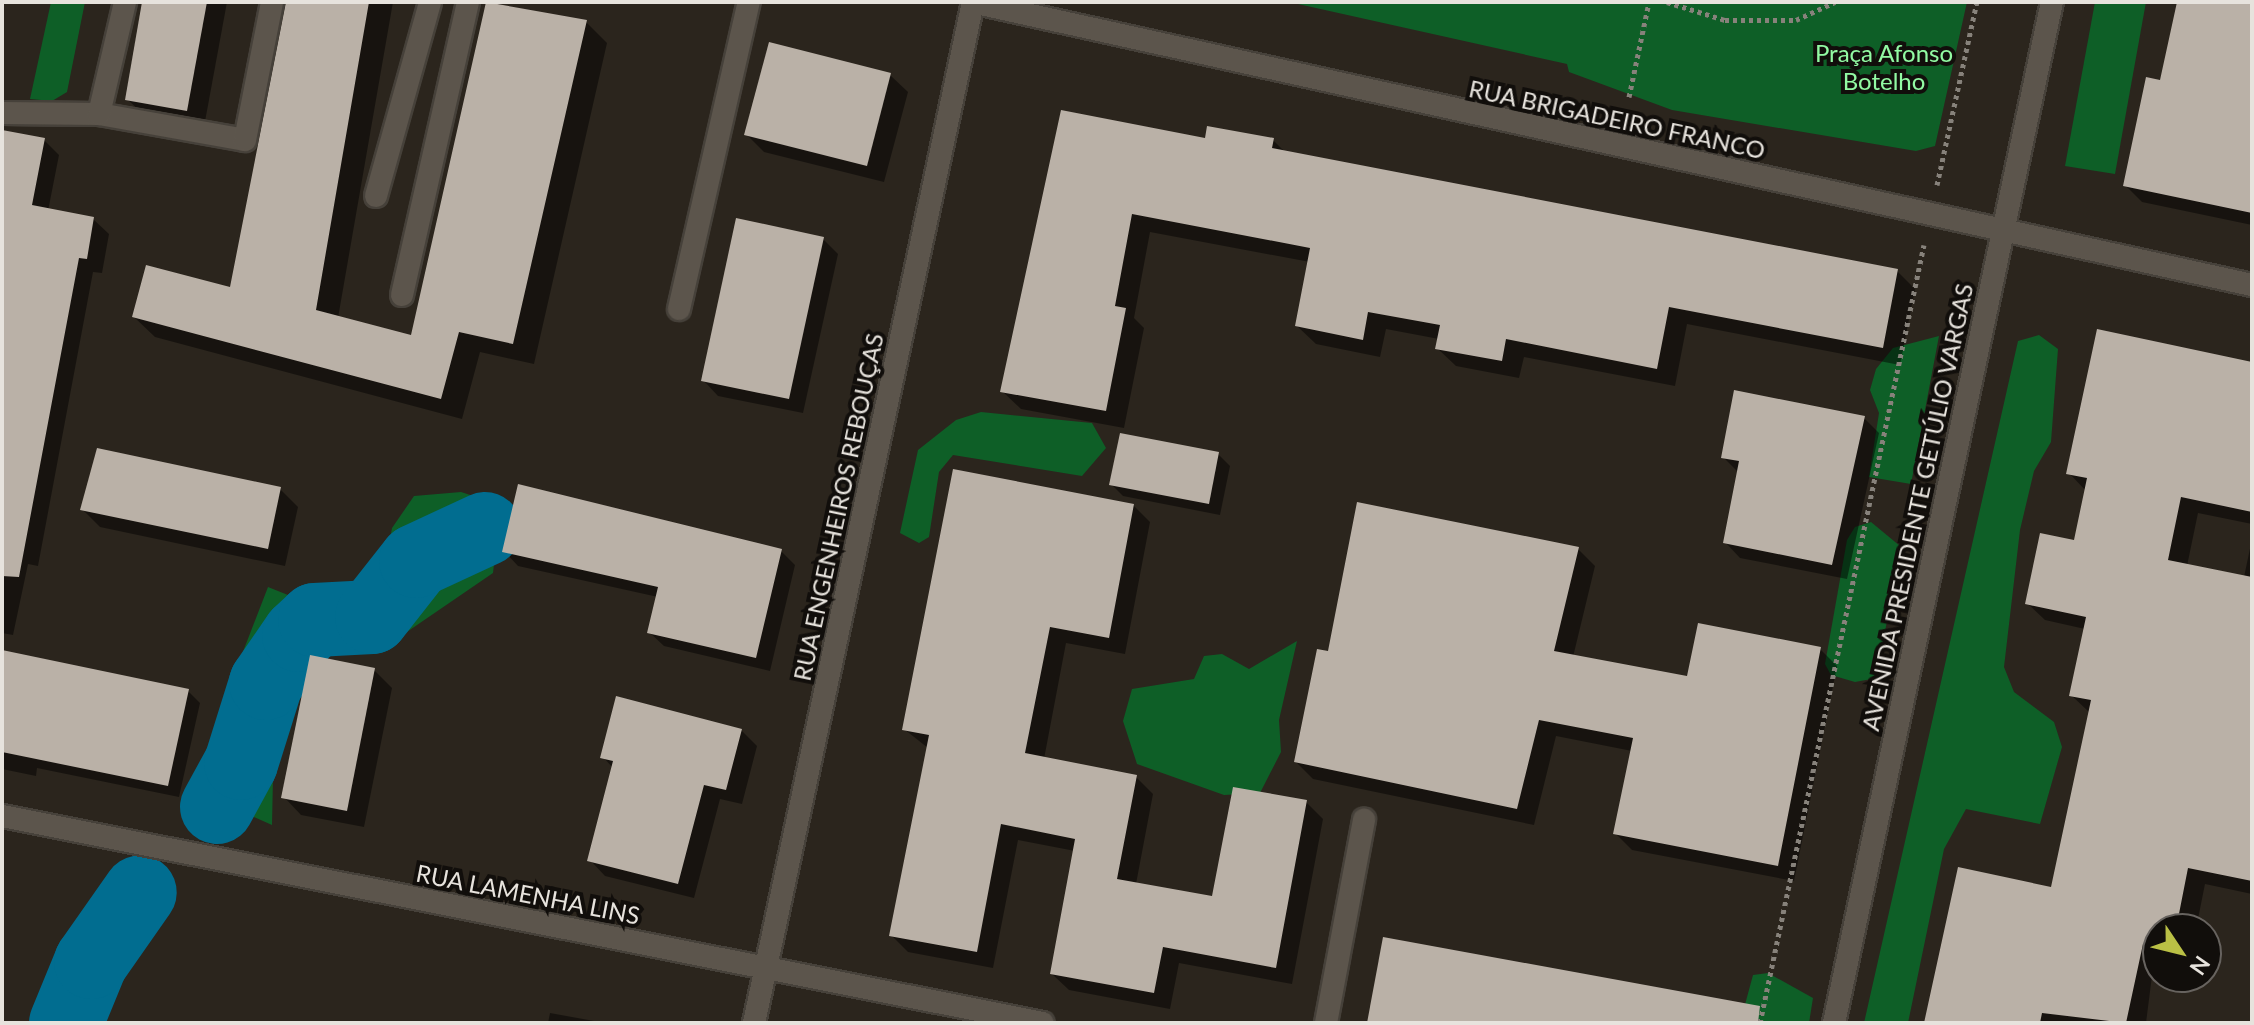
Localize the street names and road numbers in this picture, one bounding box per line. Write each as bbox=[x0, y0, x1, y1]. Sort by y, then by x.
street label: RUA BRIGADEIRO FRANCO bbox=[1466, 73, 1768, 165]
street label: AVENIDA PRESIDENTE GETÚLIO VARGAS bbox=[1855, 280, 1979, 734]
street label: RUA ENGENHEIROS REBOUÇAS bbox=[787, 330, 889, 684]
street label: RUA LAMENHA LINS bbox=[413, 858, 643, 930]

